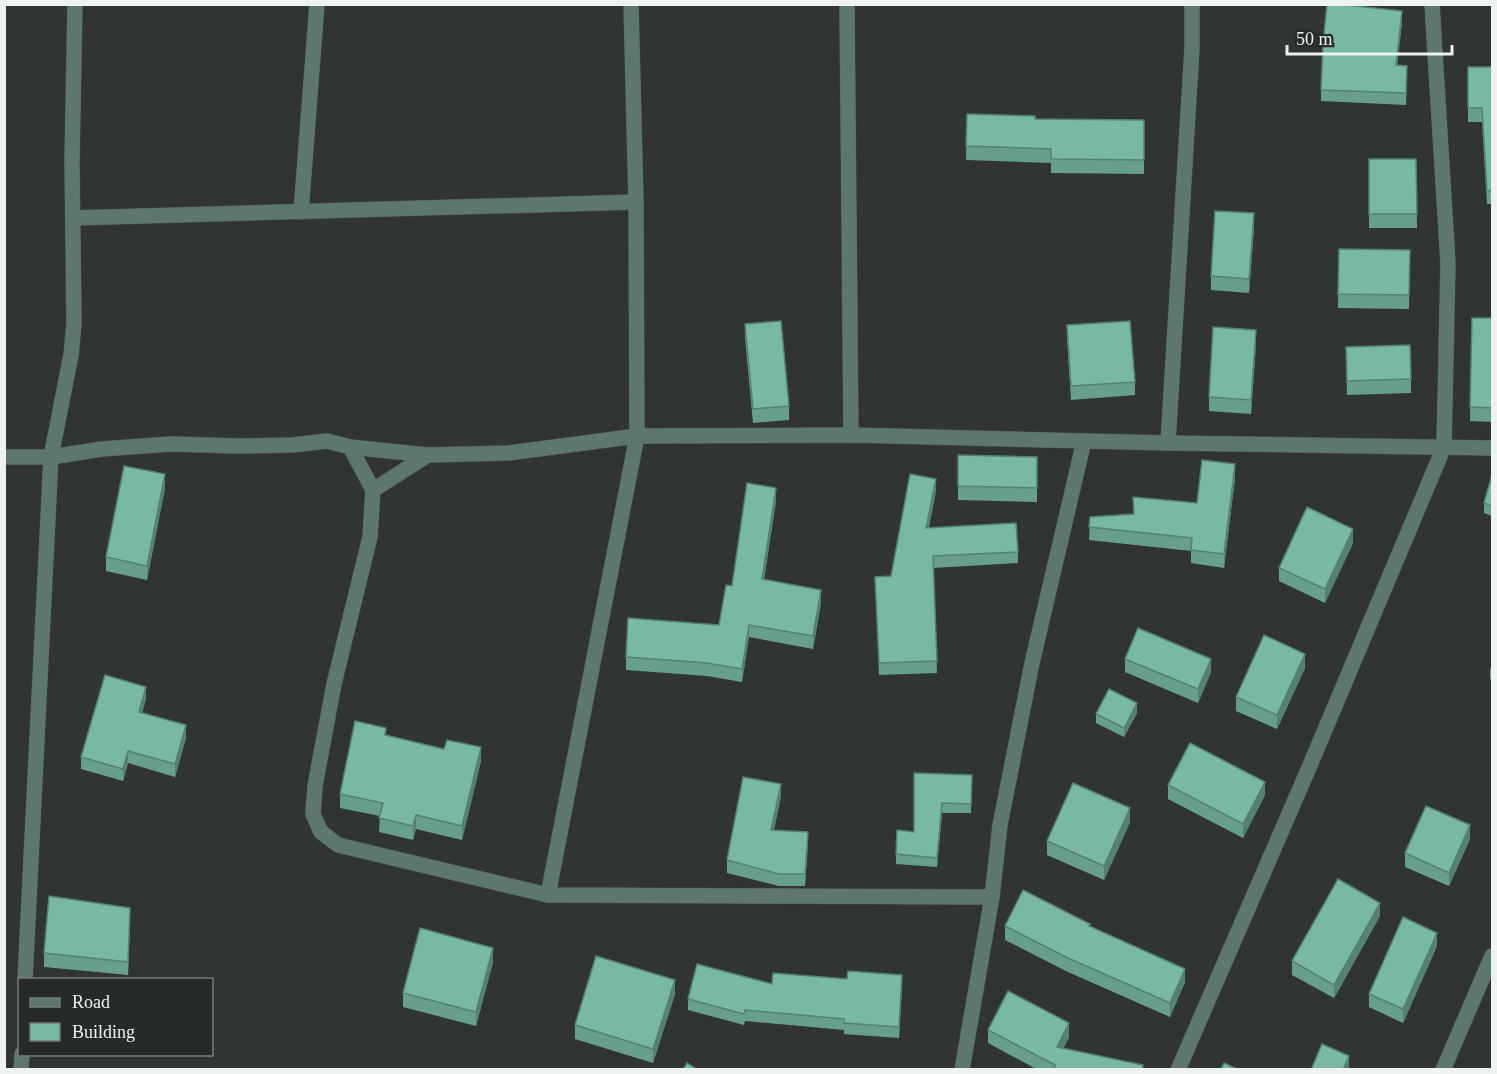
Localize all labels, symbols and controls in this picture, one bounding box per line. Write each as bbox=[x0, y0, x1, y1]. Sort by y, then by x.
scale bar bbox=[1287, 18, 1452, 56]
text: 50 m bbox=[1296, 29, 1333, 49]
legend bbox=[18, 978, 213, 1056]
text: Road bbox=[72, 992, 110, 1012]
text: Building bbox=[72, 1022, 135, 1042]

